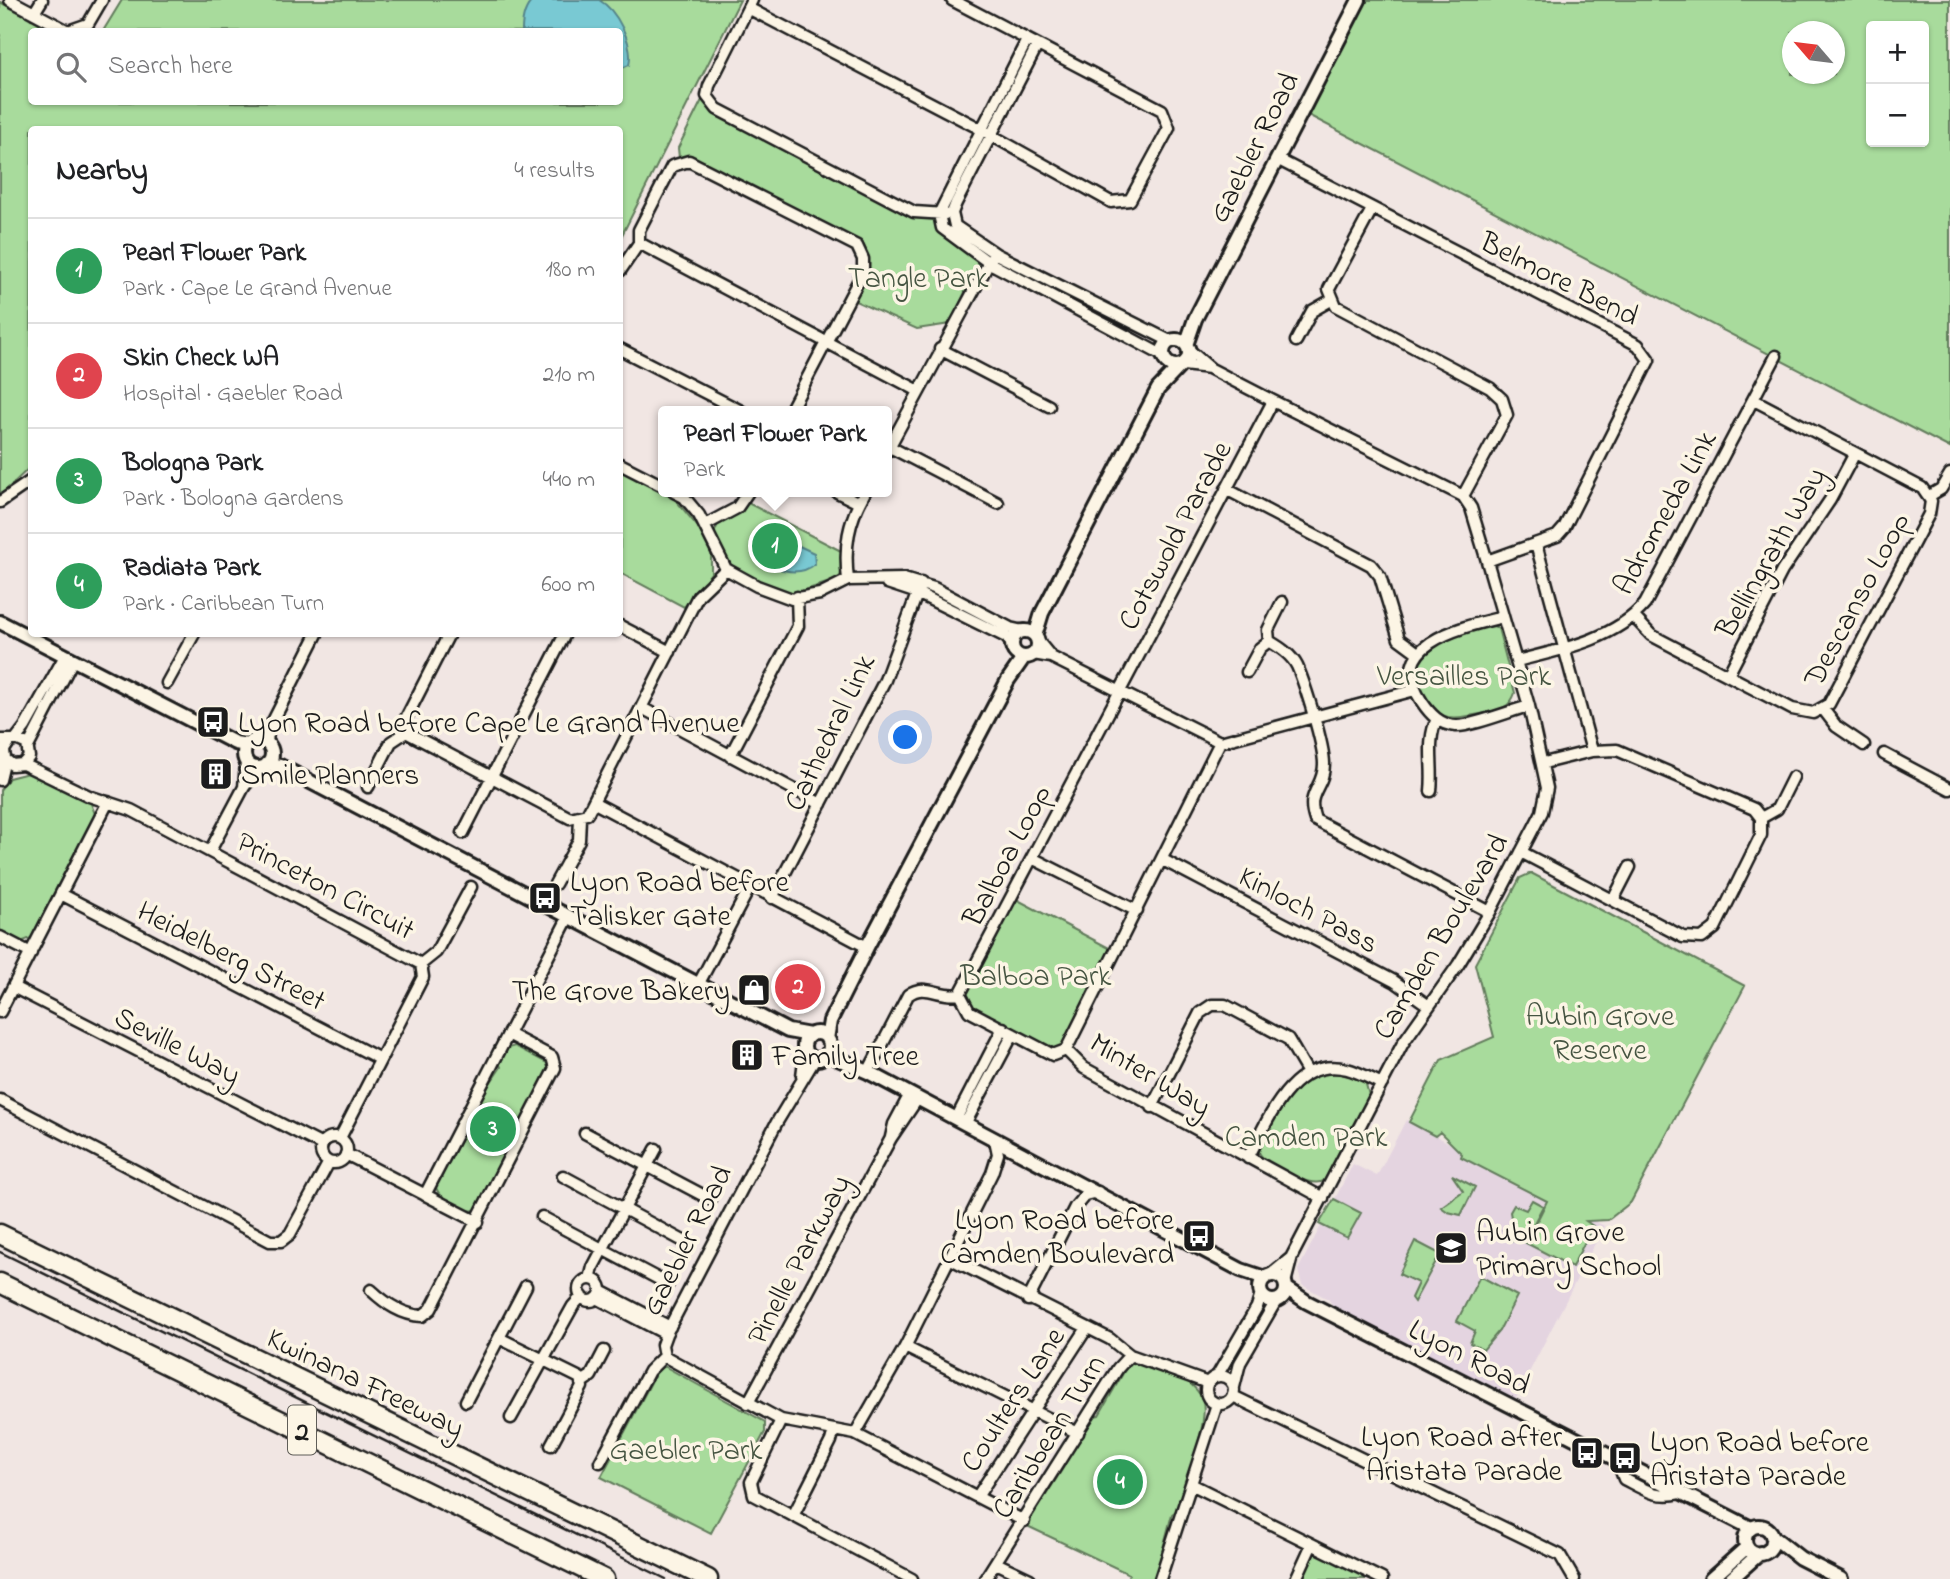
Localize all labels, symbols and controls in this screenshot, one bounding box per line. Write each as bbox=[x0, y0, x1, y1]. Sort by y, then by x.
north arrow bbox=[1782, 21, 1845, 84]
map controls bbox=[1866, 21, 1929, 147]
button: + bbox=[1866, 21, 1929, 84]
search box bbox=[28, 28, 623, 105]
icon: search bbox=[52, 48, 90, 86]
text: Search here bbox=[108, 48, 233, 86]
street label: Gaebler Road bbox=[1199, 65, 1313, 231]
button: − bbox=[1866, 84, 1929, 147]
text: Nearby bbox=[56, 150, 148, 194]
text: 4 results bbox=[514, 155, 595, 188]
street label: Belmore Bend bbox=[1471, 221, 1646, 340]
text: Pearl Flower Park bbox=[123, 235, 306, 273]
text: 1 bbox=[75, 254, 83, 287]
text: 180 m bbox=[546, 254, 595, 287]
park label: Tangle Park bbox=[848, 258, 989, 302]
text: Park · Cape Le Grand Avenue bbox=[123, 273, 392, 306]
text: Skin Check WA bbox=[123, 340, 279, 378]
text: 2 bbox=[73, 359, 85, 392]
text: 210 m bbox=[543, 359, 595, 392]
text: Hospital · Gaebler Road bbox=[123, 378, 343, 411]
popup bbox=[658, 406, 892, 497]
text: Pearl Flower Park bbox=[683, 416, 867, 454]
street label: Adromeda Link bbox=[1603, 422, 1730, 604]
street label: Cotswold Parade bbox=[1108, 434, 1245, 639]
text: Bologna Park bbox=[123, 445, 263, 483]
text: Park bbox=[683, 454, 725, 487]
street label: Bellingrath Way bbox=[1705, 460, 1839, 648]
text: 3 bbox=[74, 464, 84, 497]
text: 440 m bbox=[543, 464, 595, 497]
text: Park · Bologna Gardens bbox=[123, 483, 344, 516]
street label: Descanso Loop bbox=[1794, 505, 1923, 696]
pin: 1 bbox=[752, 520, 798, 572]
text: Radiata Park bbox=[123, 550, 261, 588]
text: 4 bbox=[74, 569, 84, 602]
text: 600 m bbox=[541, 569, 595, 602]
text: Park · Caribbean Turn bbox=[123, 588, 324, 621]
street label: Cathedral Link bbox=[775, 647, 889, 819]
park label: Versailles Park bbox=[1376, 656, 1552, 700]
bus stop icon: Lyon Road before Cape Le Grand Avenue bbox=[194, 703, 232, 741]
place label: Lyon Road before Cape Le Grand Avenue bbox=[238, 703, 740, 747]
your location bbox=[888, 720, 922, 754]
building icon: Smile Planners bbox=[197, 755, 235, 793]
place label: Smile Planners bbox=[241, 755, 419, 799]
street label: Balboa Loop bbox=[952, 778, 1065, 936]
street label: Princeton Circuit bbox=[227, 822, 422, 953]
street label: Camden Boulevard bbox=[1363, 826, 1522, 1049]
street label: Kinloch Pass bbox=[1230, 856, 1385, 967]
place label: Lyon Road before Talisker Gate bbox=[570, 862, 790, 940]
bus stop icon: Lyon Road before Talisker Gate bbox=[526, 879, 564, 917]
street label: Heidelberg Street bbox=[129, 891, 333, 1024]
park label: Balboa Park bbox=[960, 956, 1112, 1000]
pin: 2 bbox=[775, 961, 821, 1013]
place label: The Grove Bakery bbox=[512, 971, 730, 1015]
shop icon: The Grove Bakery bbox=[735, 971, 773, 1009]
park label: Aubin Grove Reserve bbox=[1526, 996, 1675, 1074]
street label: Seville Way bbox=[106, 997, 248, 1098]
street label: Minter Way bbox=[1080, 1023, 1219, 1130]
building icon: Family Tree bbox=[728, 1036, 766, 1074]
place label: Family Tree bbox=[771, 1036, 919, 1080]
pin: 3 bbox=[470, 1103, 516, 1155]
park label: Camden Park bbox=[1225, 1117, 1388, 1161]
street label: Gaebler Road bbox=[632, 1158, 746, 1324]
street label: Pinelle Parkway bbox=[737, 1168, 864, 1353]
place label: Lyon Road before Camden Boulevard bbox=[940, 1200, 1175, 1278]
place label: Aubin Grove Primary School bbox=[1476, 1212, 1661, 1290]
bus stop icon: Lyon Road before Camden Boulevard bbox=[1180, 1217, 1218, 1255]
school or university icon: Aubin Grove Primary School bbox=[1432, 1229, 1470, 1267]
street label: Lyon Road bbox=[1400, 1309, 1537, 1408]
street label: Kwinana Freeway bbox=[258, 1318, 471, 1452]
street label: Coulters Lane bbox=[951, 1319, 1078, 1482]
street label: Caribbean Turn bbox=[982, 1347, 1119, 1528]
road number: 2 bbox=[288, 1406, 316, 1454]
place label: Lyon Road after Aristata Parade bbox=[1361, 1417, 1563, 1495]
place label: Lyon Road before Aristata Parade bbox=[1650, 1422, 1870, 1500]
park label: Gaebler Park bbox=[610, 1430, 763, 1474]
bus stop icon: Lyon Road after Aristata Parade bbox=[1568, 1434, 1606, 1472]
bus stop icon: Lyon Road before Aristata Parade bbox=[1606, 1439, 1644, 1477]
pin: 4 bbox=[1097, 1456, 1143, 1508]

